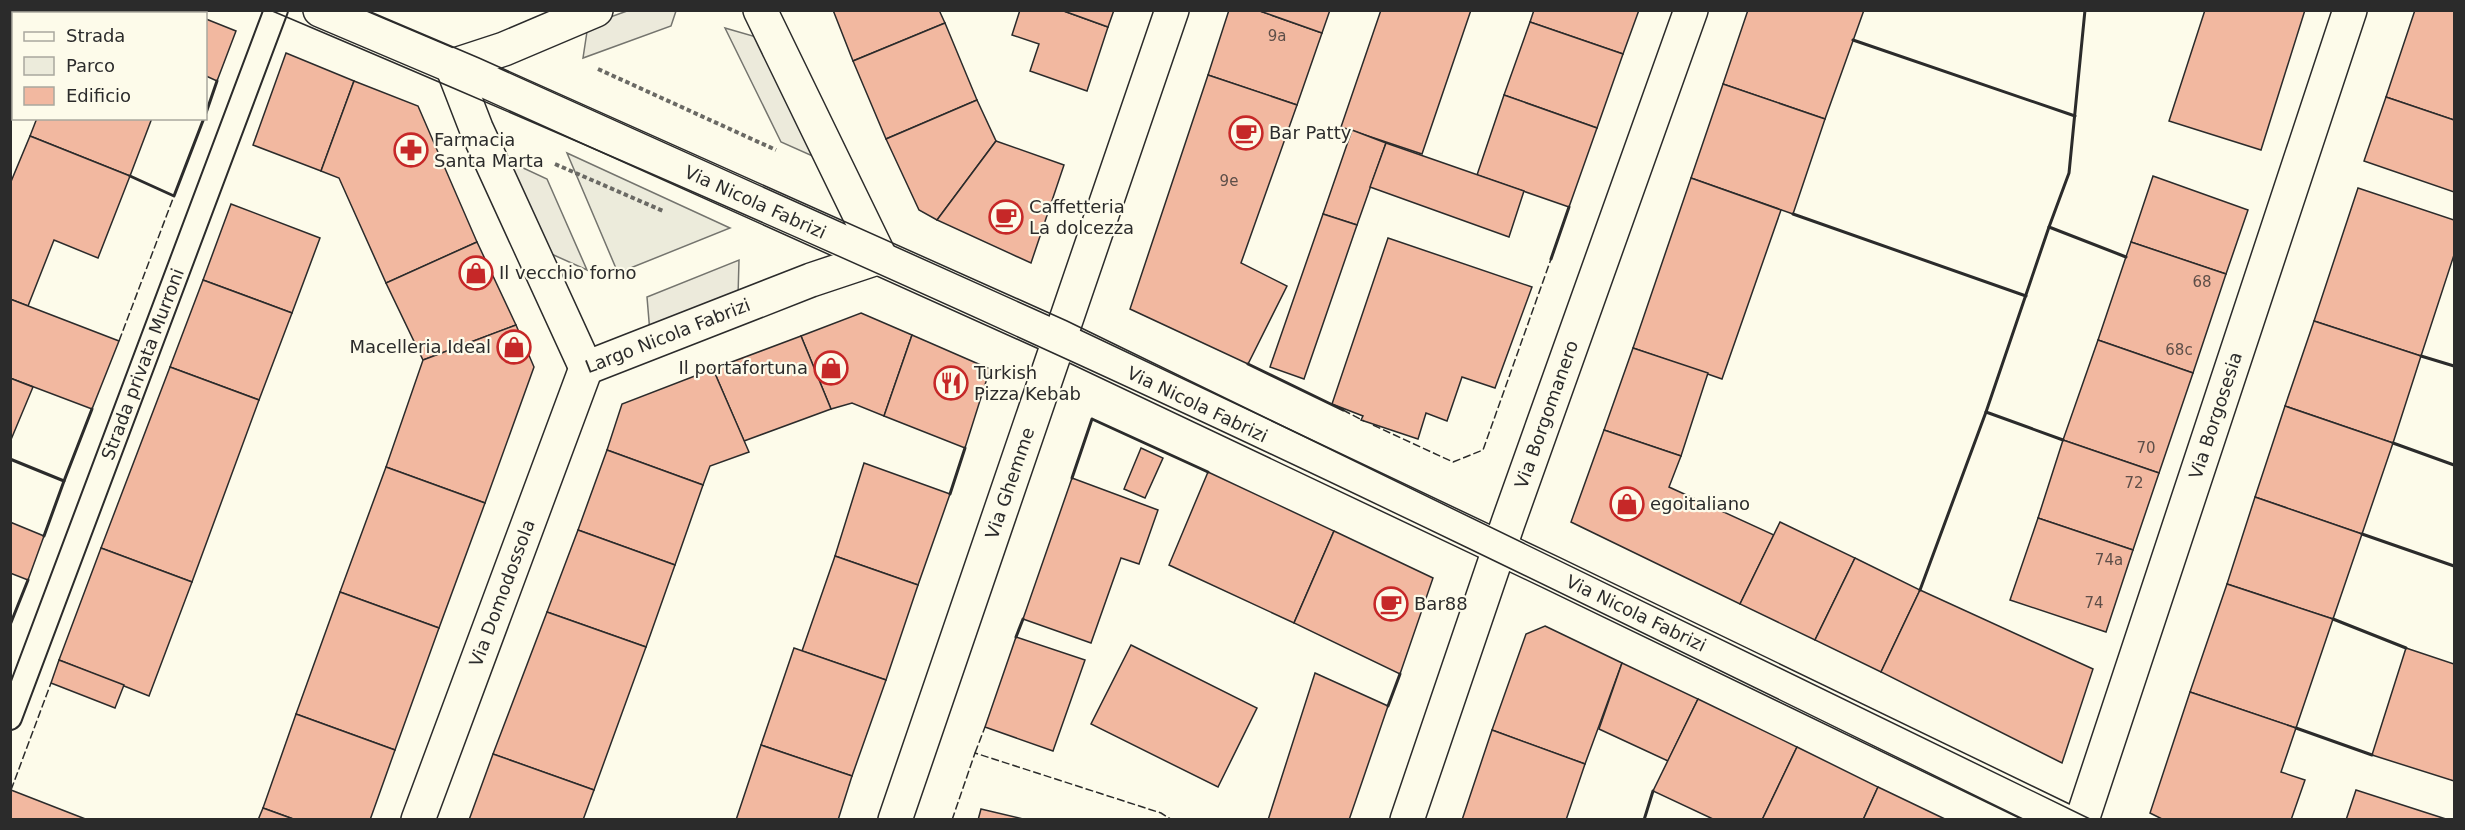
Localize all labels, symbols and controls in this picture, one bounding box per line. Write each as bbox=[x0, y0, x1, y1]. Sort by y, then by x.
legend bbox=[12, 12, 207, 120]
text: Strada bbox=[66, 25, 125, 46]
house number: 9a bbox=[1268, 27, 1286, 45]
text: Parco bbox=[66, 55, 115, 76]
text: Edificio bbox=[66, 85, 131, 106]
cafe icon: Bar Patty bbox=[1228, 115, 1264, 151]
place label: Bar Patty bbox=[1269, 122, 1352, 143]
place label: Farmacia Santa Marta bbox=[434, 129, 544, 171]
pharmacy icon: Farmacia Santa Marta bbox=[393, 132, 429, 168]
street label: Via Nicola Fabrizi bbox=[681, 161, 830, 243]
house number: 9e bbox=[1220, 172, 1238, 190]
place label: Caffetteria La dolcezza bbox=[1029, 196, 1134, 238]
cafe icon: Caffetteria La dolcezza bbox=[988, 199, 1024, 235]
shop icon: Il vecchio forno bbox=[458, 255, 494, 291]
place label: Il vecchio forno bbox=[499, 262, 637, 283]
street label: Strada privata Murroni bbox=[97, 265, 188, 463]
house number: 68 bbox=[2192, 273, 2212, 291]
street label: Largo Nicola Fabrizi bbox=[582, 294, 753, 377]
shop icon: Macelleria Ideal bbox=[496, 329, 532, 365]
place label: Macelleria Ideal bbox=[349, 336, 491, 357]
street label: Via Borgomanero bbox=[1510, 337, 1582, 491]
house number: 68c bbox=[2165, 341, 2193, 359]
street label: Via Borgosesia bbox=[2185, 349, 2246, 482]
shop icon: Il portafortuna bbox=[813, 350, 849, 386]
place label: Il portafortuna bbox=[678, 357, 808, 378]
place label: Turkish Pizza Kebab bbox=[973, 362, 1081, 404]
street label: Via Nicola Fabrizi bbox=[1124, 362, 1271, 446]
restaurant icon: Turkish Pizza Kebab bbox=[933, 365, 969, 401]
street label: Via Ghemme bbox=[981, 425, 1038, 541]
house number: 70 bbox=[2136, 439, 2156, 457]
house number: 72 bbox=[2124, 474, 2144, 492]
shop icon: egoitaliano bbox=[1609, 486, 1645, 522]
place label: egoitaliano bbox=[1650, 493, 1750, 514]
street label: Via Domodossola bbox=[465, 516, 539, 670]
house number: 74a bbox=[2095, 551, 2123, 569]
street label: Via Nicola Fabrizi bbox=[1563, 570, 1710, 656]
cafe icon: Bar88 bbox=[1373, 586, 1409, 622]
place label: Bar88 bbox=[1414, 593, 1468, 614]
house number: 74 bbox=[2084, 594, 2104, 612]

